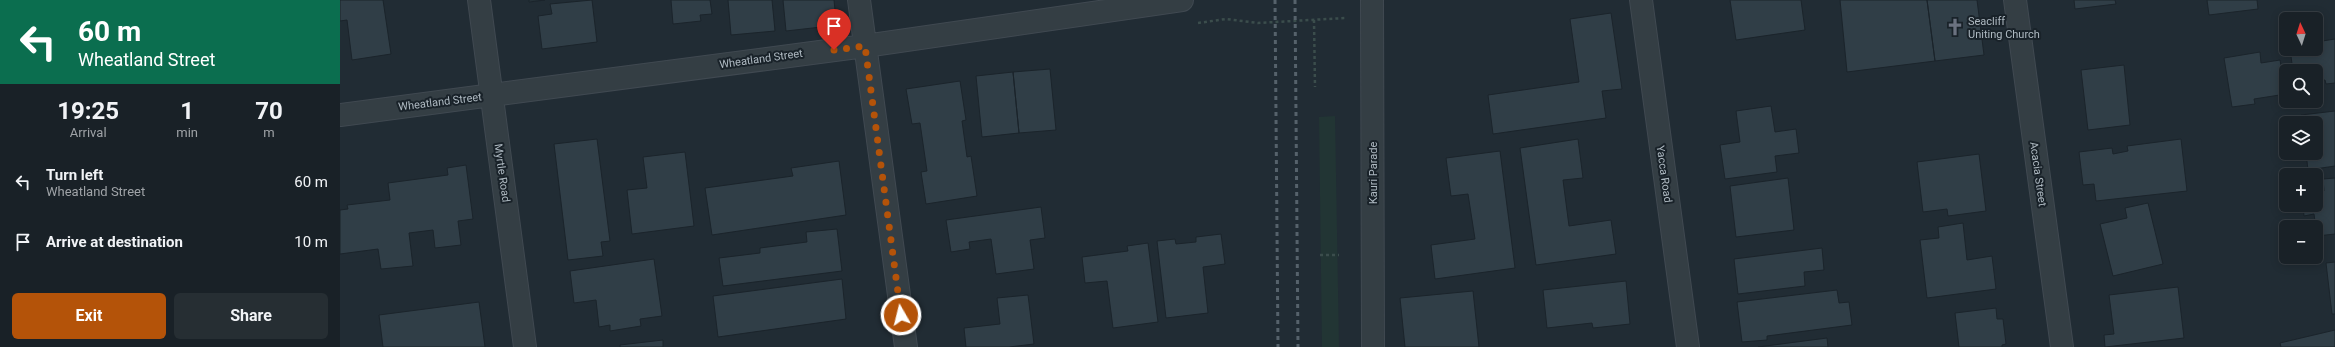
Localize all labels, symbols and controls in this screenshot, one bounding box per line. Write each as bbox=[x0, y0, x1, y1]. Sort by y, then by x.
pin bbox=[817, 9, 851, 50]
north arrow bbox=[2279, 12, 2323, 56]
map controls bbox=[2279, 12, 2323, 264]
text: 60 m bbox=[78, 15, 141, 48]
icon: arrive bbox=[823, 15, 845, 37]
place label: Seacliff Uniting Church bbox=[1968, 15, 2040, 41]
icon: left bbox=[12, 16, 64, 68]
church icon: Seacliff Uniting Church bbox=[1945, 17, 1965, 37]
street label: Wheatland Street bbox=[719, 47, 804, 71]
text: Wheatland Street bbox=[78, 49, 215, 70]
button: search bbox=[2279, 64, 2323, 108]
street label: Wheatland Street bbox=[398, 90, 483, 114]
text: 19:25 bbox=[57, 97, 119, 125]
text: 1 bbox=[180, 97, 194, 125]
text: 70 bbox=[255, 97, 283, 125]
button: layers bbox=[2279, 116, 2323, 160]
text: Arrival bbox=[70, 125, 107, 140]
text: min bbox=[176, 125, 198, 140]
text: m bbox=[263, 125, 275, 140]
street label: Acacia Street bbox=[2027, 141, 2049, 208]
street label: Kauri Parade bbox=[1367, 142, 1380, 204]
street label: Myrtle Road bbox=[491, 143, 513, 203]
street label: Yacca Road bbox=[1654, 145, 1674, 203]
text: Turn left bbox=[46, 166, 103, 184]
button: + bbox=[2279, 168, 2323, 212]
icon: left bbox=[12, 171, 34, 193]
text: 60 m bbox=[294, 173, 328, 191]
text: Wheatland Street bbox=[46, 184, 145, 199]
button: − bbox=[2279, 220, 2323, 264]
icon: arrive bbox=[12, 231, 34, 253]
text: Arrive at destination bbox=[46, 233, 183, 251]
text: 10 m bbox=[294, 233, 328, 251]
button: Exit bbox=[12, 293, 166, 339]
button: Share bbox=[174, 293, 328, 339]
position arrow bbox=[880, 294, 922, 336]

